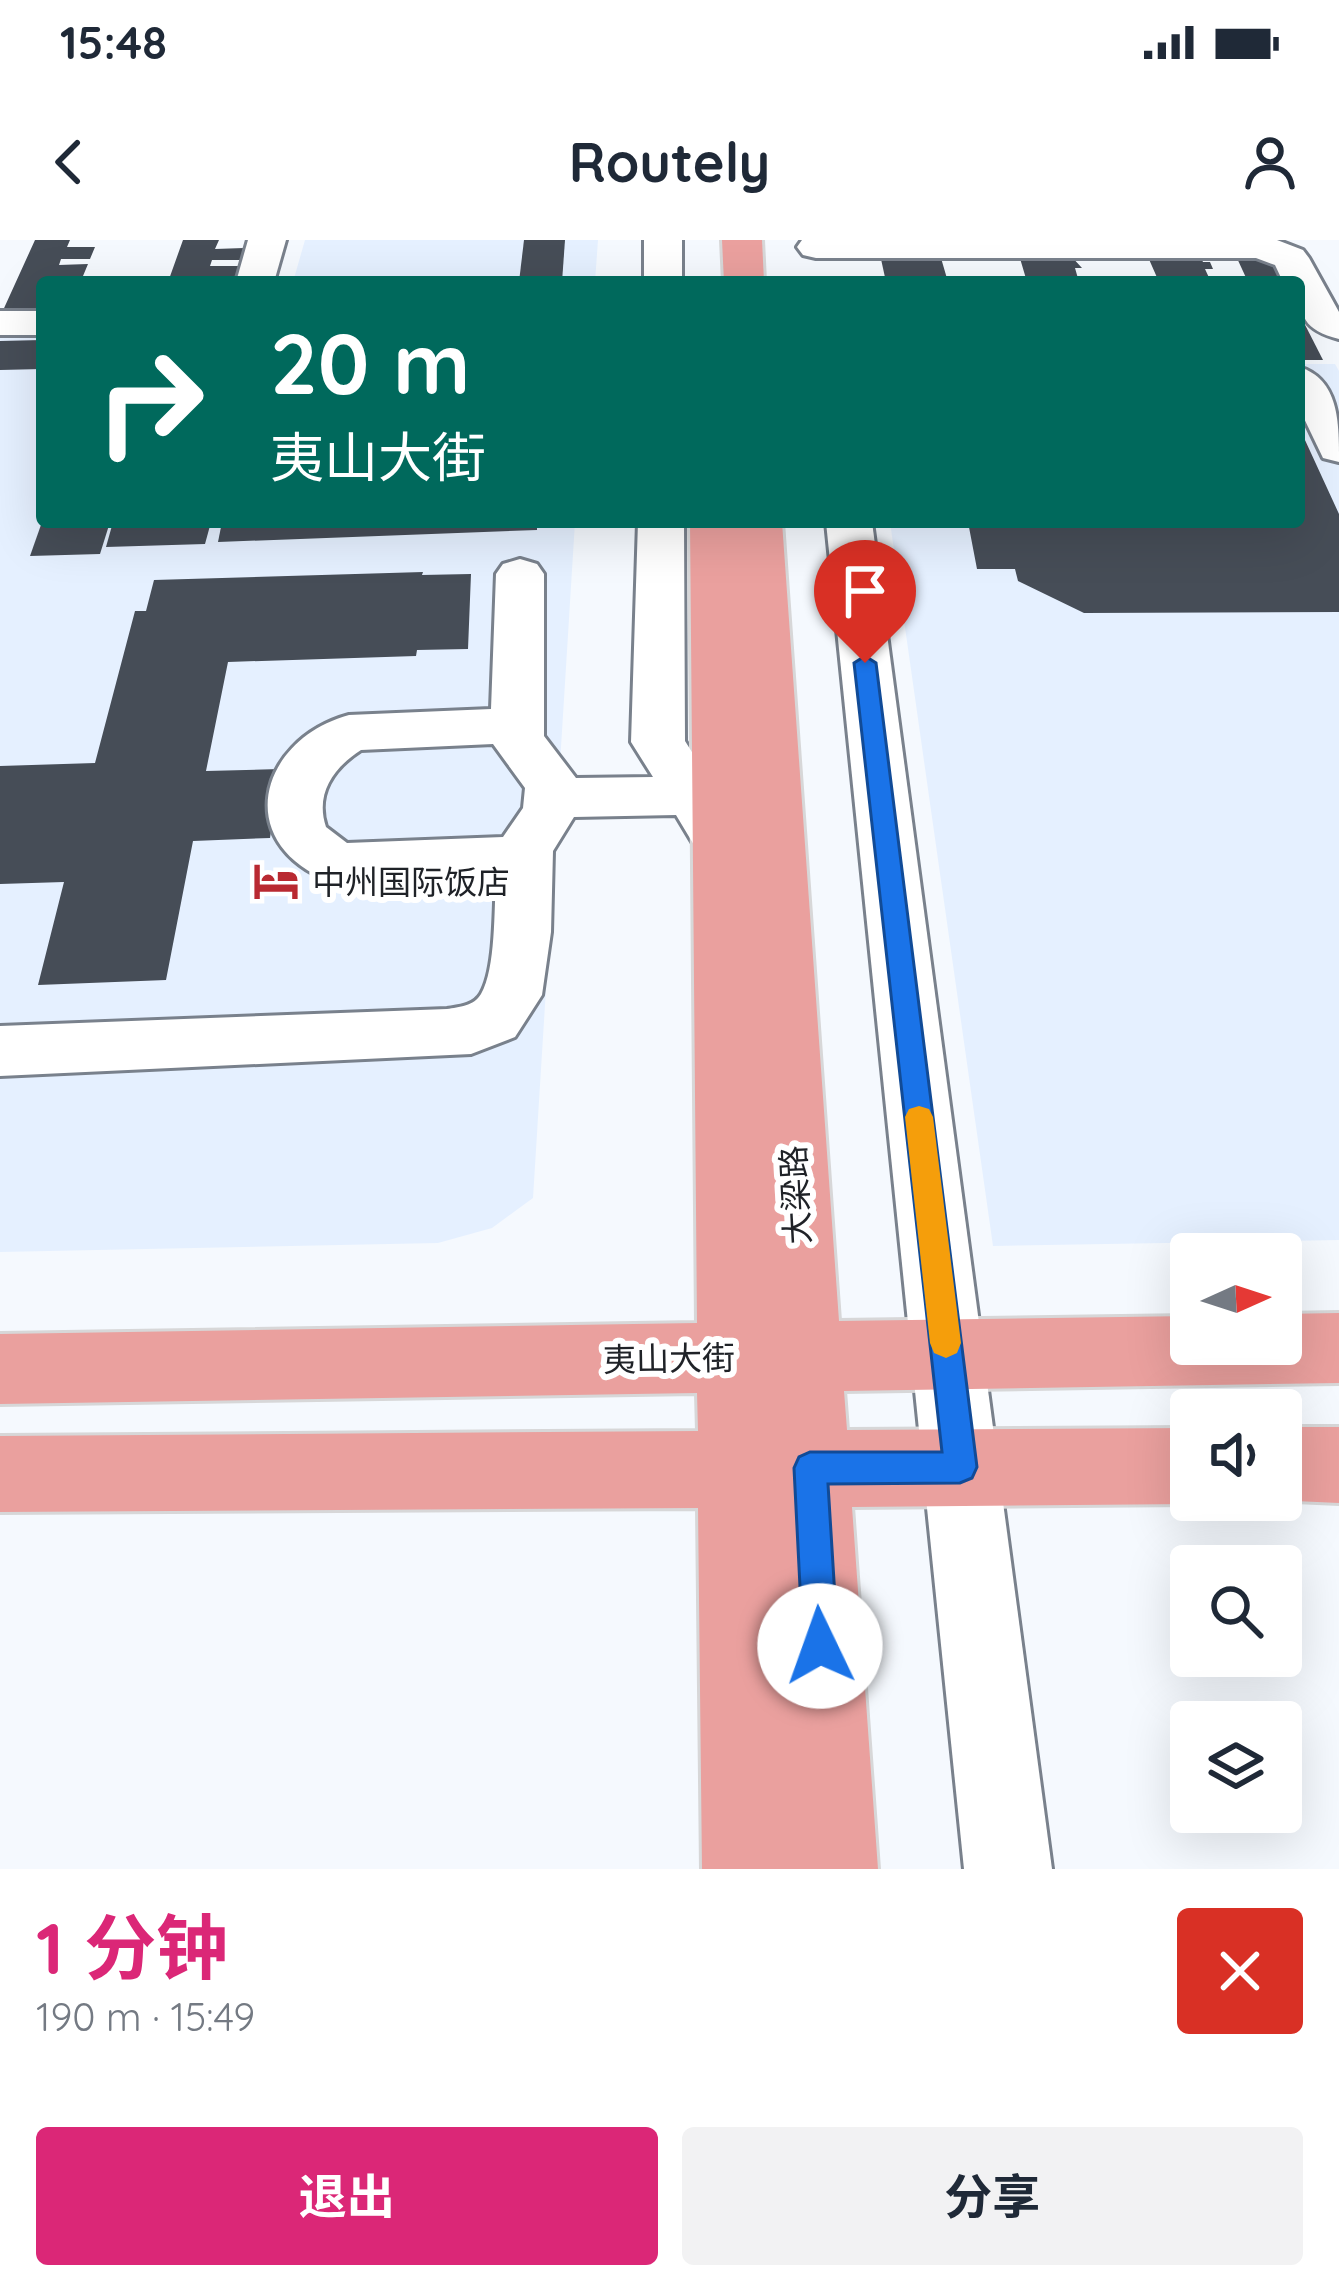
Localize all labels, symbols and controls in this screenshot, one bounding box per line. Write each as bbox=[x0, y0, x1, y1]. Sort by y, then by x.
text: 15:48 bbox=[60, 14, 167, 70]
text: Routely bbox=[569, 128, 770, 196]
icon: back bbox=[36, 129, 102, 195]
icon: person bbox=[1237, 129, 1303, 195]
text: 20 m bbox=[270, 310, 470, 415]
icon: right bbox=[72, 324, 228, 480]
text: 夷山大街 bbox=[270, 423, 486, 491]
pin bbox=[814, 540, 916, 663]
icon: arrive bbox=[832, 558, 898, 624]
hotel icon: 中州国际饭店 bbox=[251, 856, 301, 906]
place label: 中州国际饭店 bbox=[312, 861, 510, 902]
street label: 大梁路 bbox=[772, 1144, 818, 1246]
north arrow bbox=[1170, 1233, 1302, 1365]
map controls bbox=[1170, 1233, 1302, 1833]
street label: 夷山大街 bbox=[603, 1336, 735, 1380]
button: sound bbox=[1170, 1389, 1302, 1521]
button: search bbox=[1170, 1545, 1302, 1677]
position arrow bbox=[757, 1583, 883, 1709]
button: layers bbox=[1170, 1701, 1302, 1833]
text: 1 分钟 bbox=[36, 1902, 228, 1992]
button: close bbox=[1177, 1908, 1303, 2034]
text: 190 m · 15:49 bbox=[36, 1992, 255, 2041]
button: 退出 bbox=[36, 2127, 658, 2265]
button: 分享 bbox=[682, 2127, 1303, 2265]

